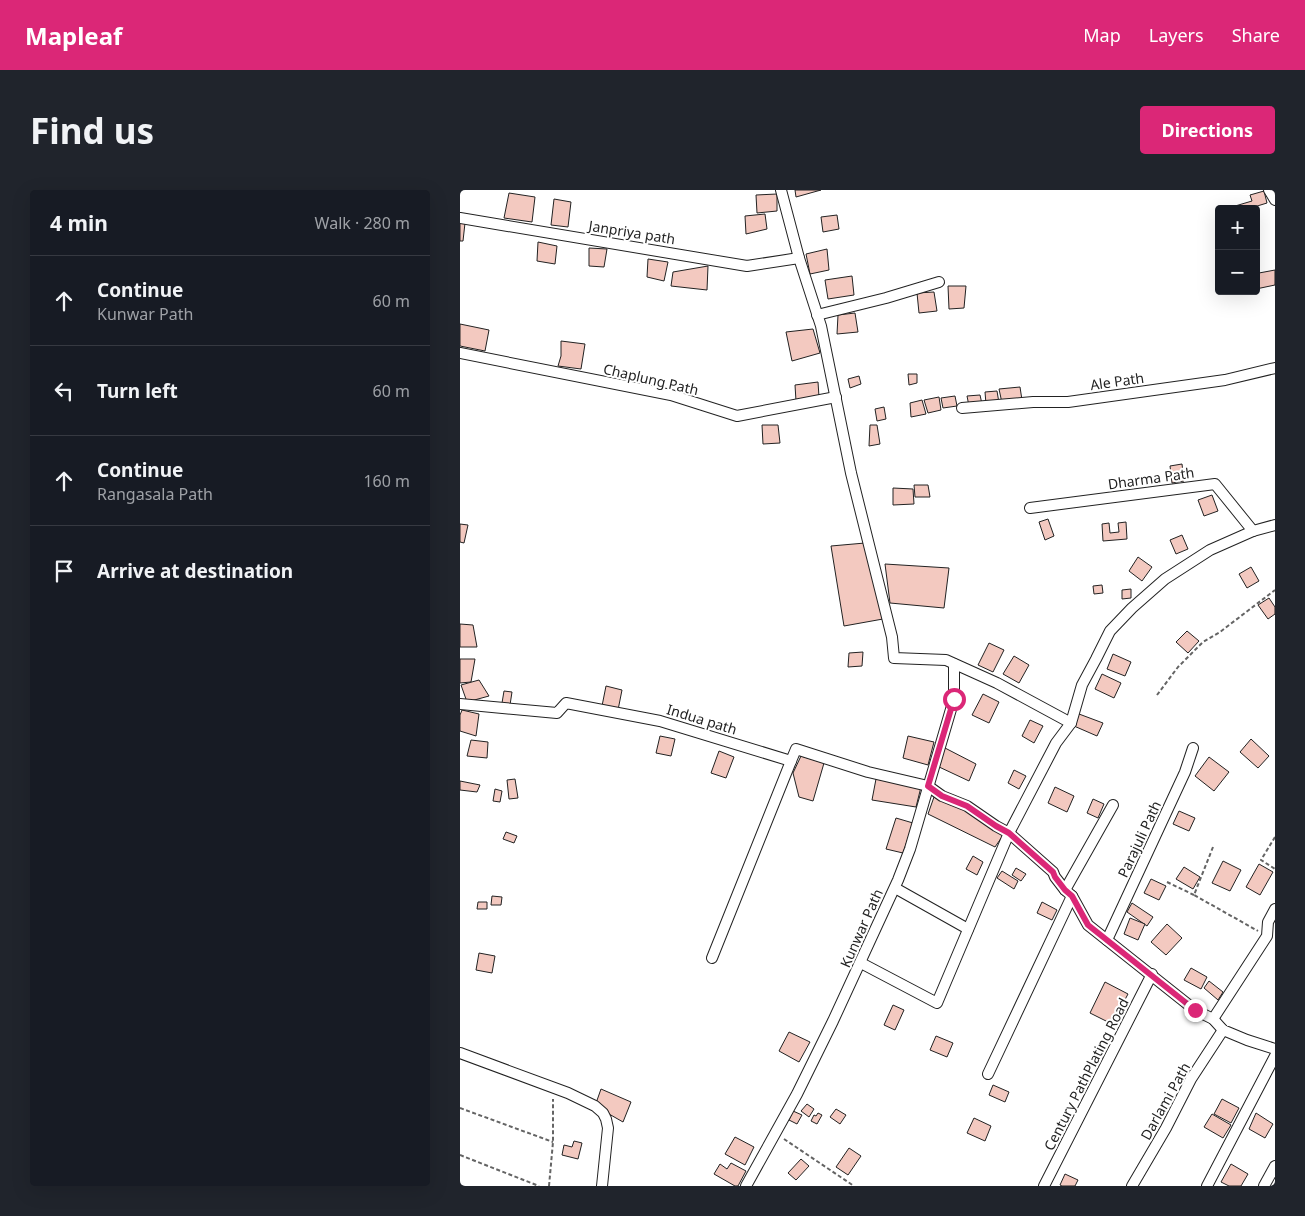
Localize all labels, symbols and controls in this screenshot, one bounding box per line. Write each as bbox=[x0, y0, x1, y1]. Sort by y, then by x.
text: Mapleaf bbox=[25, 19, 122, 52]
text: Map bbox=[1083, 23, 1121, 47]
text: Layers bbox=[1149, 23, 1204, 47]
text: Share bbox=[1232, 23, 1280, 47]
button: Directions bbox=[1140, 106, 1275, 154]
text: Find us bbox=[30, 107, 154, 154]
map controls bbox=[1215, 205, 1260, 295]
button: + bbox=[1215, 205, 1260, 250]
text: 4 min bbox=[50, 209, 108, 237]
text: Walk · 280 m bbox=[315, 212, 410, 234]
street label: Janpriya path bbox=[586, 215, 677, 248]
button: − bbox=[1215, 250, 1260, 295]
text: Continue bbox=[97, 277, 183, 303]
icon: ahead bbox=[50, 287, 78, 315]
text: 60 m bbox=[373, 290, 410, 312]
text: Kunwar Path bbox=[97, 303, 193, 325]
street label: Chaplung Path bbox=[602, 359, 700, 399]
street label: Ale Path bbox=[1089, 368, 1145, 394]
icon: left bbox=[50, 377, 78, 405]
text: Turn left bbox=[97, 378, 178, 404]
text: 60 m bbox=[373, 380, 410, 402]
text: Continue bbox=[97, 457, 183, 483]
street label: Dharma Path bbox=[1107, 463, 1195, 493]
icon: ahead bbox=[50, 467, 78, 495]
text: 160 m bbox=[363, 470, 410, 492]
text: Rangasala Path bbox=[97, 483, 213, 505]
icon: arrive bbox=[50, 557, 78, 585]
text: Arrive at destination bbox=[97, 558, 293, 584]
route start bbox=[943, 688, 966, 711]
street label: Indua path bbox=[665, 699, 739, 739]
street label: Parajuli Path bbox=[1113, 797, 1165, 881]
street label: Kunwar Path bbox=[835, 886, 887, 970]
street label: Century PathPlating Road bbox=[1039, 994, 1133, 1154]
route end bbox=[1184, 999, 1207, 1022]
street label: Darlami Path bbox=[1136, 1059, 1194, 1143]

